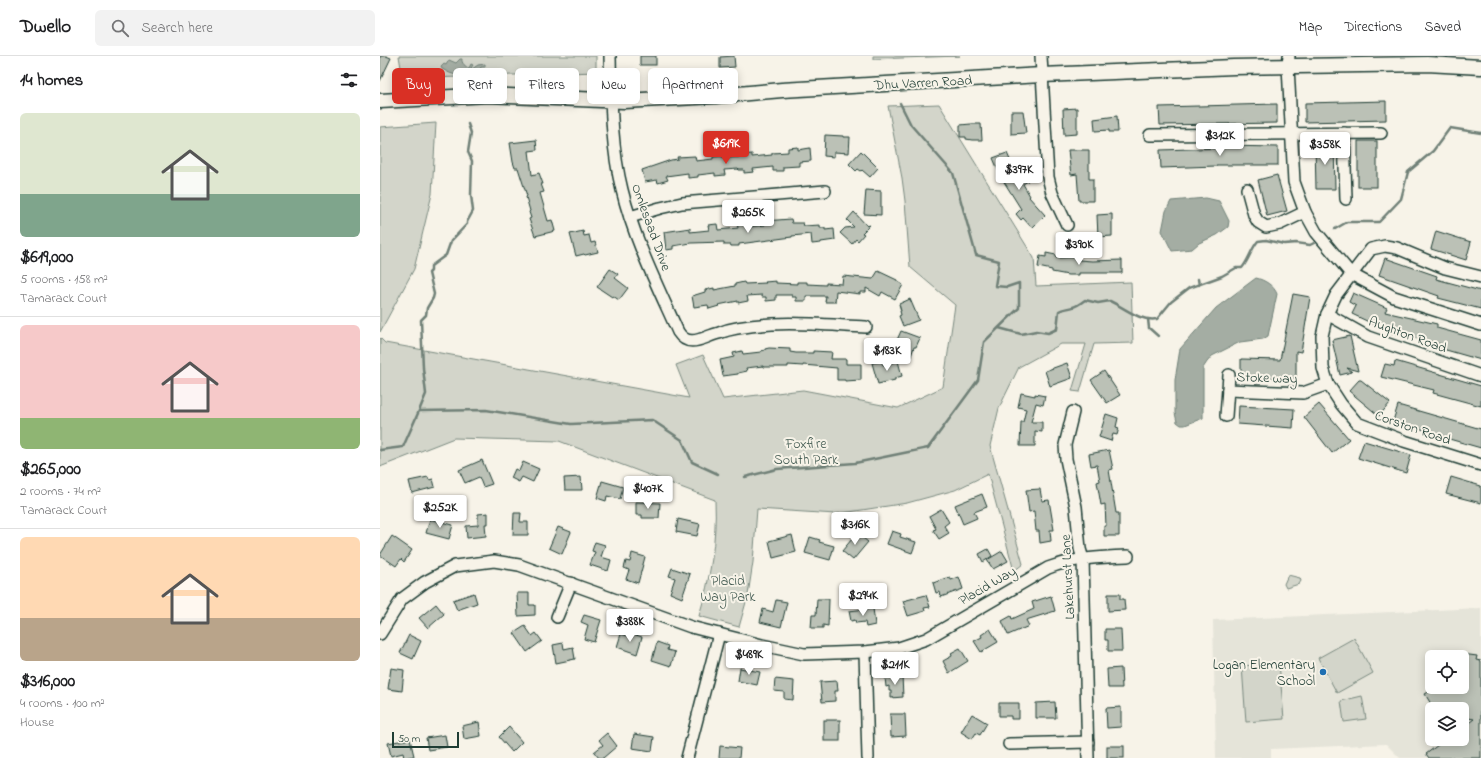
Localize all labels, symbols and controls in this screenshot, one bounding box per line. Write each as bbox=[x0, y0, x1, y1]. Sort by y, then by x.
search box bbox=[95, 10, 375, 46]
text: Dwello bbox=[20, 14, 71, 41]
icon: search bbox=[109, 17, 131, 39]
text: Search here bbox=[141, 17, 213, 39]
text: Map bbox=[1299, 17, 1322, 38]
text: Directions bbox=[1344, 17, 1402, 38]
text: Saved bbox=[1424, 17, 1461, 38]
text: 14 homes bbox=[20, 68, 83, 93]
chip: Buy bbox=[392, 68, 445, 104]
chip: Rent bbox=[453, 68, 507, 104]
chip: Filters bbox=[515, 68, 579, 104]
chip: New bbox=[587, 68, 640, 104]
chip: Apartment bbox=[648, 68, 738, 104]
icon: filters bbox=[338, 69, 360, 91]
street label: Dhu Varren Road bbox=[872, 70, 973, 97]
pin: $312K bbox=[1192, 123, 1248, 157]
text: $312K bbox=[1205, 126, 1235, 145]
pin: $619K bbox=[698, 131, 754, 165]
pin: $358K bbox=[1297, 132, 1353, 166]
text: $619K bbox=[712, 134, 740, 153]
text: $358K bbox=[1309, 135, 1341, 154]
icon: home bbox=[154, 139, 226, 211]
pin: $397K bbox=[991, 157, 1047, 191]
text: $397K bbox=[1005, 160, 1033, 179]
street label: Omlesaad Drive bbox=[625, 181, 676, 275]
pin: $265K bbox=[720, 200, 776, 234]
text: $265K bbox=[731, 203, 765, 222]
pin: $390K bbox=[1051, 232, 1107, 266]
text: $390K bbox=[1064, 235, 1094, 254]
text: $619,000 bbox=[20, 245, 73, 270]
text: 5 rooms · 158 m² bbox=[20, 270, 108, 289]
text: Tamarack Court bbox=[20, 289, 107, 308]
street label: Aughton Road bbox=[1365, 312, 1450, 360]
pin: $183K bbox=[859, 338, 915, 372]
text: $183K bbox=[873, 341, 901, 360]
icon: home bbox=[154, 351, 226, 423]
street label: Stoke way bbox=[1236, 367, 1298, 391]
street label: Corston Road bbox=[1372, 406, 1454, 451]
park label: Foxfire South Park bbox=[774, 434, 839, 471]
text: $265,000 bbox=[20, 457, 81, 482]
pin: $407K bbox=[620, 476, 676, 510]
text: $407K bbox=[633, 479, 663, 498]
text: 2 rooms · 74 m² bbox=[20, 482, 101, 501]
pin: $252K bbox=[412, 495, 468, 529]
text: $252K bbox=[423, 498, 457, 517]
text: Tamarack Court bbox=[20, 501, 107, 520]
pin: $316K bbox=[827, 512, 883, 546]
text: $316K bbox=[840, 515, 870, 534]
street label: Lakehurst Lane bbox=[1056, 533, 1081, 620]
street label: Placid Way bbox=[955, 561, 1021, 612]
icon: home bbox=[154, 563, 226, 635]
park label: Placid Way Park bbox=[701, 571, 756, 609]
pin: $294K bbox=[835, 583, 891, 617]
text: $294K bbox=[848, 586, 878, 605]
pin: $388K bbox=[602, 609, 658, 643]
text: $388K bbox=[615, 612, 645, 631]
pin: $489K bbox=[721, 642, 777, 676]
text: $489K bbox=[735, 645, 763, 664]
map controls bbox=[1425, 650, 1469, 746]
button: locate bbox=[1425, 650, 1469, 694]
pin: $211K bbox=[867, 652, 923, 686]
text: $211K bbox=[881, 655, 909, 674]
place label: Logan Elementary School bbox=[1213, 655, 1315, 692]
marker: Logan Elementary School bbox=[1318, 667, 1328, 677]
text: $316,000 bbox=[20, 669, 75, 694]
text: 4 rooms · 100 m² bbox=[20, 694, 105, 713]
button: layers bbox=[1425, 702, 1469, 746]
text: House bbox=[20, 713, 54, 732]
scale bar bbox=[392, 730, 459, 749]
text: 50 m bbox=[398, 731, 420, 747]

